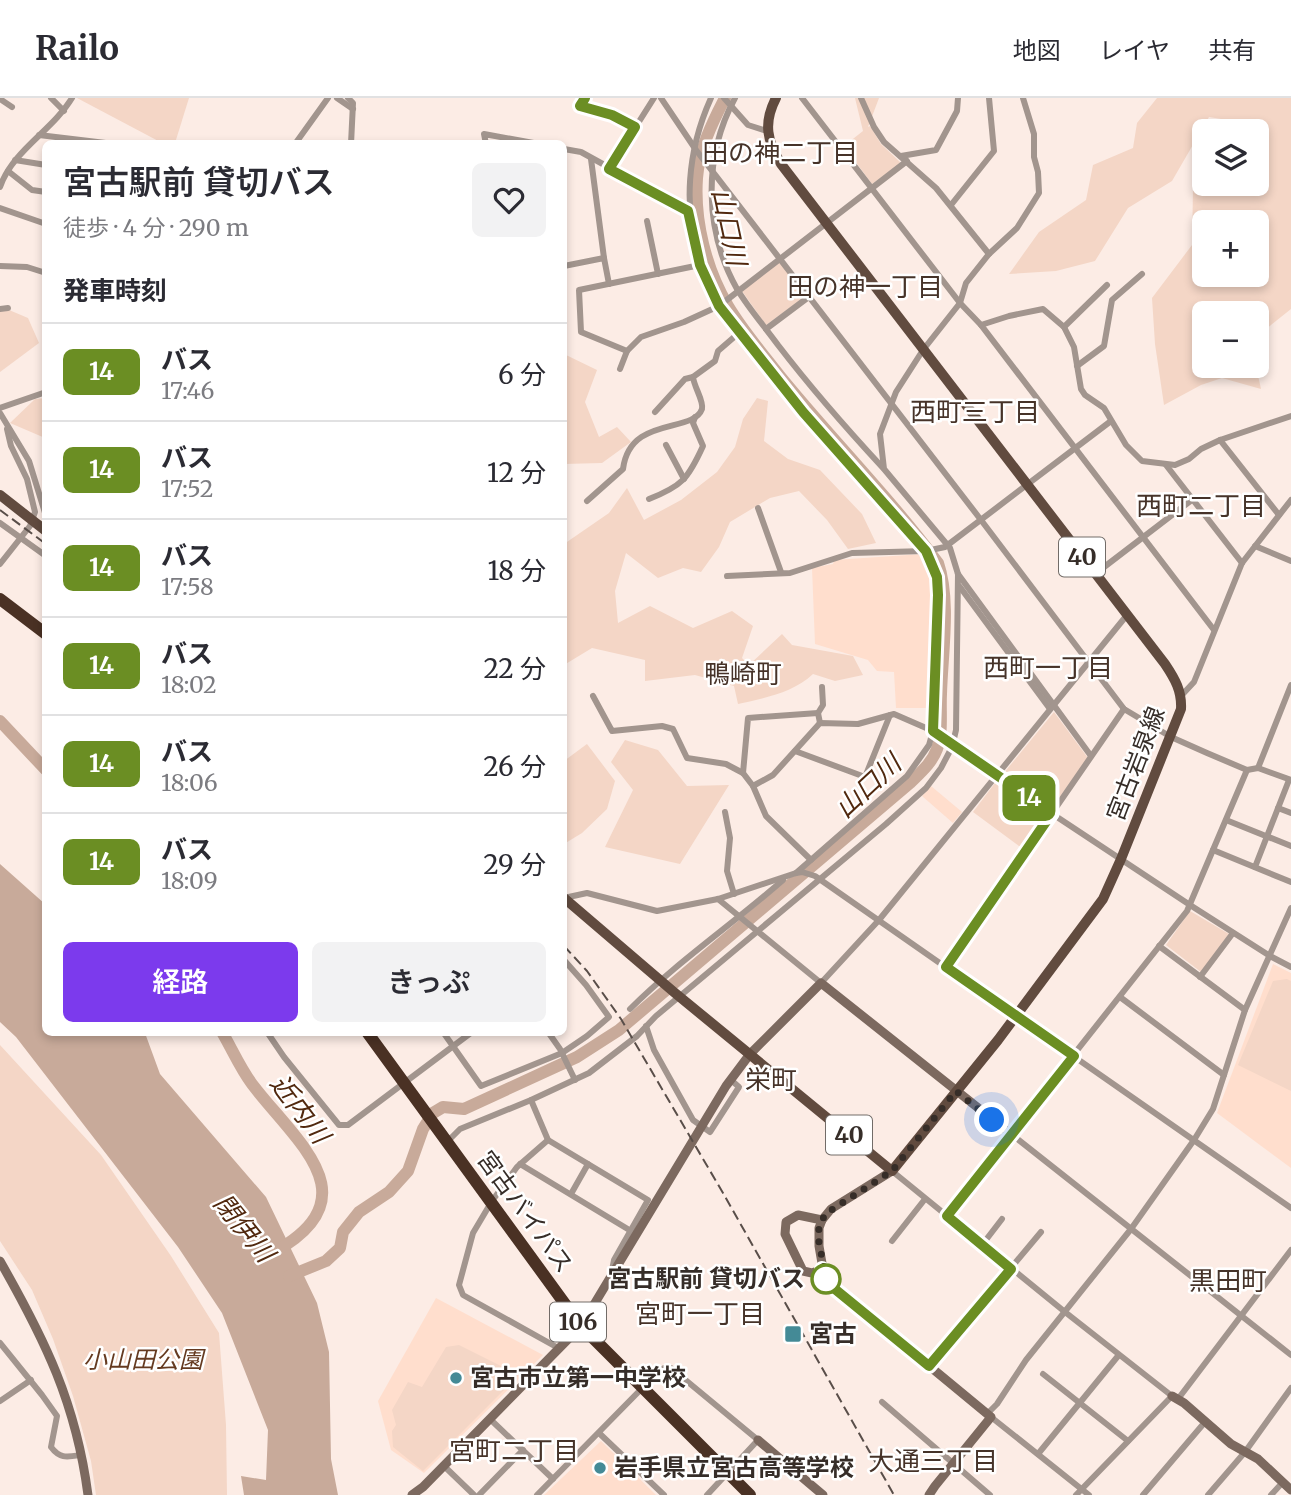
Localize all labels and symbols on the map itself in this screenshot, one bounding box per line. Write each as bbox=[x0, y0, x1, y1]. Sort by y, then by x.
district label: 田の神二丁目 bbox=[702, 136, 858, 169]
water label: 山口川 bbox=[705, 185, 754, 271]
district label: 田の神一丁目 bbox=[787, 270, 943, 303]
district label: 西町三丁目 bbox=[910, 395, 1040, 428]
district label: 西町二丁目 bbox=[1136, 489, 1266, 522]
road number: 40 bbox=[1059, 538, 1105, 576]
district label: 西町一丁目 bbox=[983, 651, 1113, 684]
district label: 鴨崎町 bbox=[704, 657, 782, 690]
street label: 宮古岩泉線 bbox=[1100, 702, 1172, 825]
water label: 山口川 bbox=[828, 745, 910, 824]
line badge: 14 bbox=[998, 775, 1060, 821]
district label: 栄町 bbox=[745, 1063, 797, 1096]
water label: 近内川 bbox=[264, 1068, 339, 1152]
your location bbox=[974, 1102, 1009, 1137]
road number: 40 bbox=[826, 1116, 872, 1154]
street label: 宮古バイパス bbox=[471, 1145, 580, 1279]
water label: 閉伊川 bbox=[207, 1187, 284, 1271]
place label: 宮古駅前 貸切バス bbox=[607, 1263, 805, 1294]
marker: 宮古駅前 貸切バス bbox=[811, 1264, 841, 1294]
district label: 黒田町 bbox=[1189, 1264, 1267, 1297]
district label: 宮町一丁目 bbox=[635, 1297, 765, 1330]
road number: 106 bbox=[550, 1302, 606, 1342]
place label: 宮古 bbox=[809, 1318, 857, 1349]
marker: 宮古 bbox=[783, 1324, 803, 1344]
park label: 小山田公園 bbox=[83, 1344, 206, 1375]
place label: 宮古市立第一中学校 bbox=[470, 1362, 686, 1393]
marker: 宮古市立第一中学校 bbox=[448, 1370, 464, 1386]
district label: 宮町二丁目 bbox=[449, 1434, 579, 1467]
district label: 大通三丁目 bbox=[868, 1444, 998, 1477]
place label: 岩手県立宮古高等学校 bbox=[614, 1452, 854, 1483]
marker: 岩手県立宮古高等学校 bbox=[592, 1460, 608, 1476]

